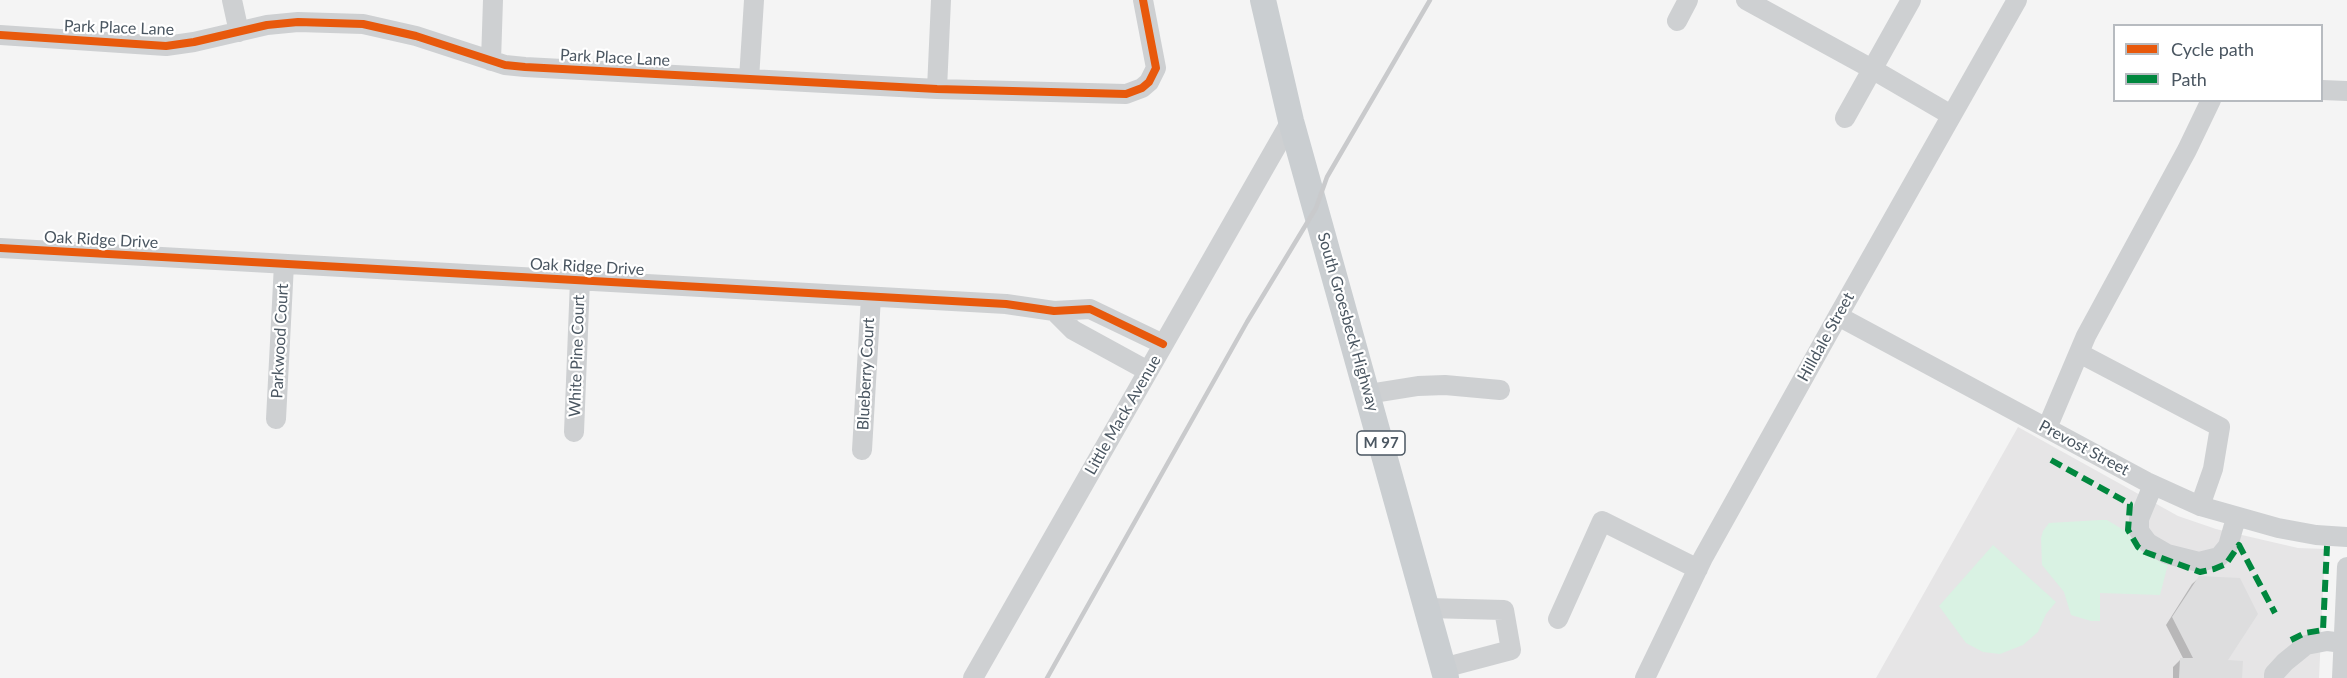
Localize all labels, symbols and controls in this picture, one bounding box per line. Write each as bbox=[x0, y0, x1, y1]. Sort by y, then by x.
street label: Park Place Lane bbox=[64, 16, 174, 40]
legend bbox=[2113, 24, 2323, 102]
text: Cycle path bbox=[2171, 38, 2254, 60]
street label: Park Place Lane bbox=[559, 46, 671, 70]
text: Path bbox=[2171, 68, 2207, 90]
street label: Oak Ridge Drive bbox=[43, 227, 159, 253]
street label: South Groesbeck Highway bbox=[1313, 230, 1383, 414]
street label: Oak Ridge Drive bbox=[529, 254, 645, 280]
street label: Parkwood Court bbox=[267, 283, 293, 399]
street label: Hilldale Street bbox=[1794, 289, 1858, 385]
street label: White Pine Court bbox=[565, 294, 589, 418]
street label: Blueberry Court bbox=[853, 317, 879, 431]
street label: Little Mack Avenue bbox=[1081, 352, 1165, 478]
street label: Prevost Street bbox=[2036, 416, 2132, 480]
road number: M 97 bbox=[1357, 431, 1405, 455]

